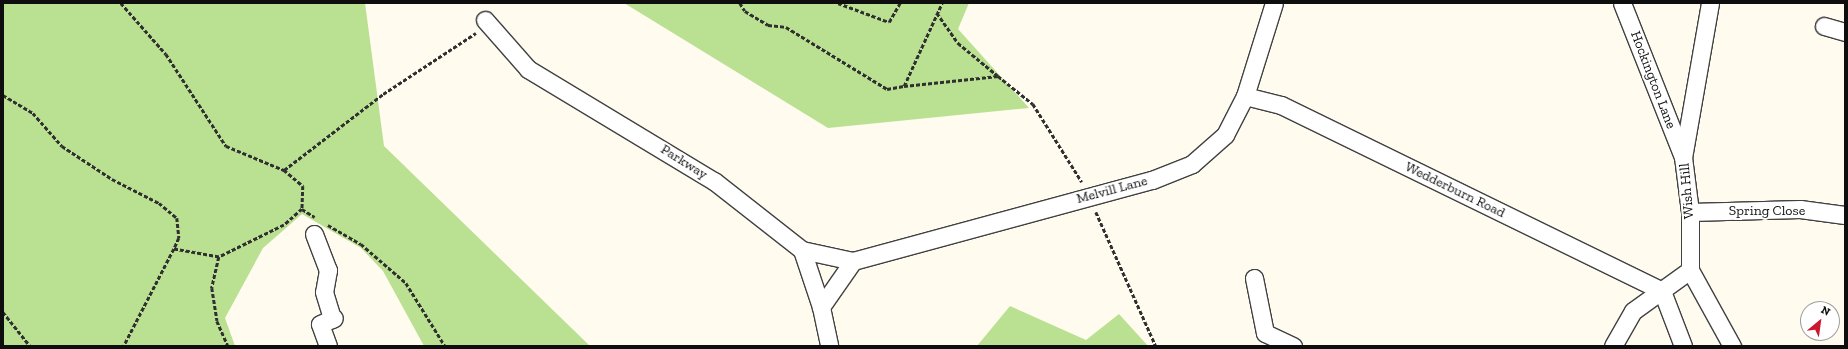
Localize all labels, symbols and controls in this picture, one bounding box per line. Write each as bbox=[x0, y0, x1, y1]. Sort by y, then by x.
street label: Hockington Lane bbox=[1627, 29, 1679, 131]
street label: Parkway bbox=[657, 141, 711, 183]
street label: Wedderburn Road bbox=[1402, 158, 1508, 222]
street label: Wish Hill bbox=[1676, 162, 1698, 220]
street label: Melvill Lane bbox=[1075, 172, 1149, 208]
street label: Spring Close bbox=[1729, 203, 1805, 219]
north arrow bbox=[1800, 301, 1840, 341]
text: N bbox=[1819, 303, 1832, 319]

